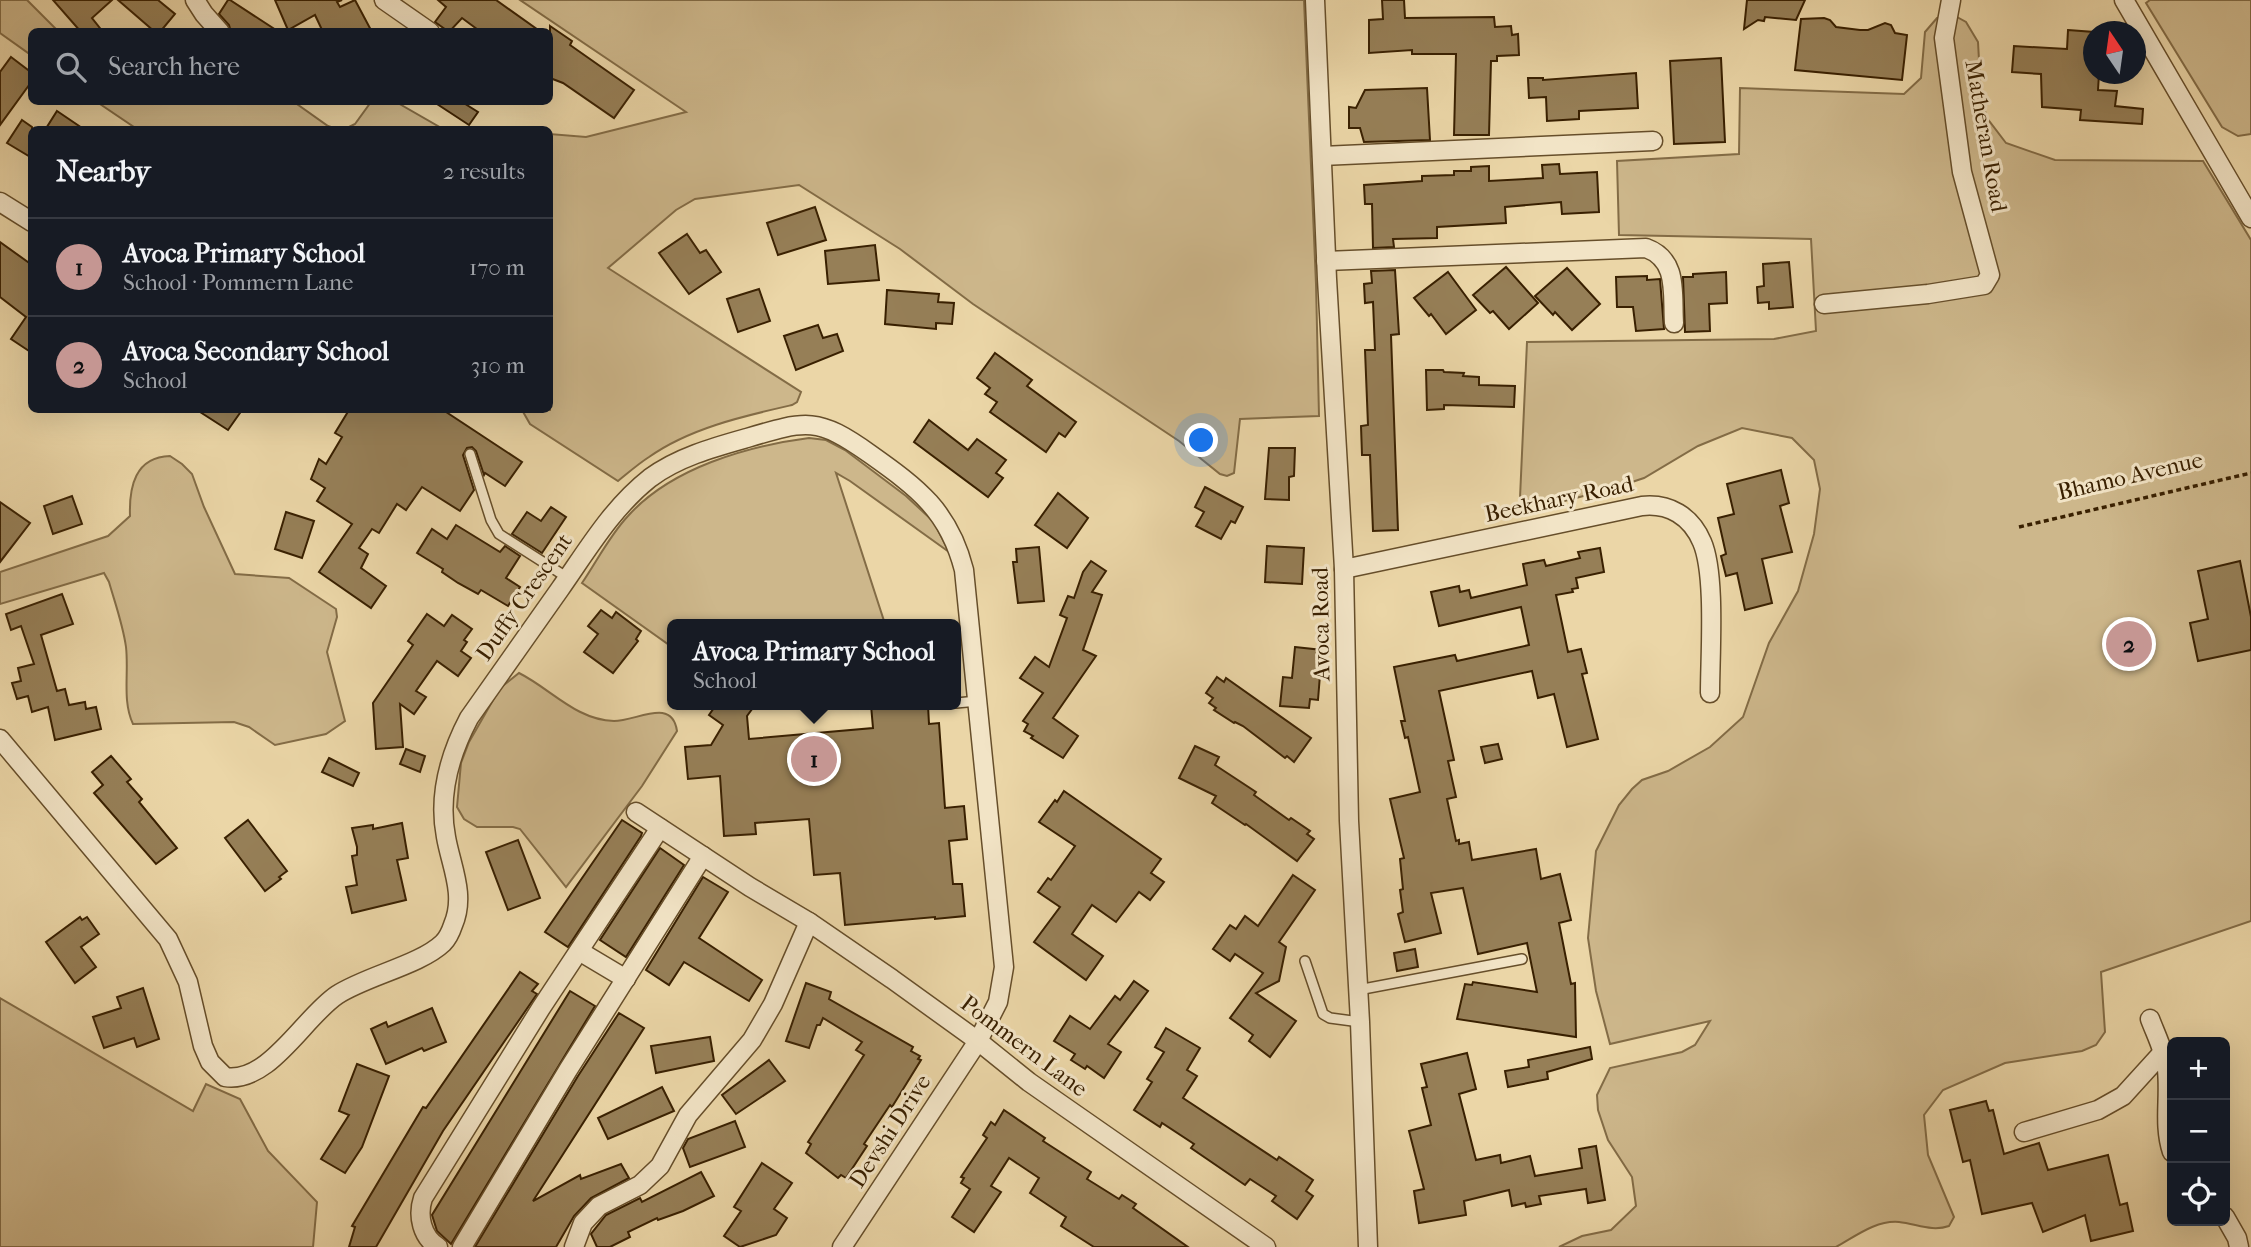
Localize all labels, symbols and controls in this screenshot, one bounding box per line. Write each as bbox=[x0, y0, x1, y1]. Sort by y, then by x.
north arrow bbox=[2083, 21, 2146, 84]
search box bbox=[28, 28, 553, 105]
icon: search bbox=[52, 48, 90, 86]
text: Search here bbox=[108, 51, 240, 82]
street label: Matheran Road bbox=[1959, 58, 2013, 215]
text: Nearby bbox=[56, 154, 151, 189]
text: 2 results bbox=[443, 158, 525, 185]
text: Avoca Primary School bbox=[123, 238, 365, 269]
text: 1 bbox=[75, 254, 83, 281]
text: 170 m bbox=[469, 254, 525, 281]
text: School · Pommern Lane bbox=[123, 269, 353, 296]
text: Avoca Secondary School bbox=[123, 336, 389, 367]
text: 2 bbox=[73, 352, 85, 379]
text: 310 m bbox=[471, 352, 525, 379]
text: School bbox=[123, 367, 187, 394]
your location bbox=[1184, 423, 1218, 457]
street label: Bhamo Avenue bbox=[2055, 446, 2205, 506]
street label: Beekhary Road bbox=[1482, 470, 1636, 528]
street label: Duffy Crescent bbox=[470, 528, 578, 666]
street label: Avoca Road bbox=[1306, 566, 1336, 682]
pin: 2 bbox=[2106, 618, 2152, 670]
popup bbox=[667, 619, 961, 710]
text: Avoca Primary School bbox=[693, 636, 935, 667]
text: School bbox=[693, 667, 757, 694]
pin: 1 bbox=[791, 733, 837, 785]
street label: Pommern Lane bbox=[955, 990, 1093, 1102]
map controls bbox=[2167, 1037, 2230, 1226]
button: + bbox=[2167, 1037, 2230, 1100]
street label: Devshi Drive bbox=[843, 1069, 937, 1193]
button: − bbox=[2167, 1100, 2230, 1163]
button: locate bbox=[2167, 1163, 2230, 1226]

